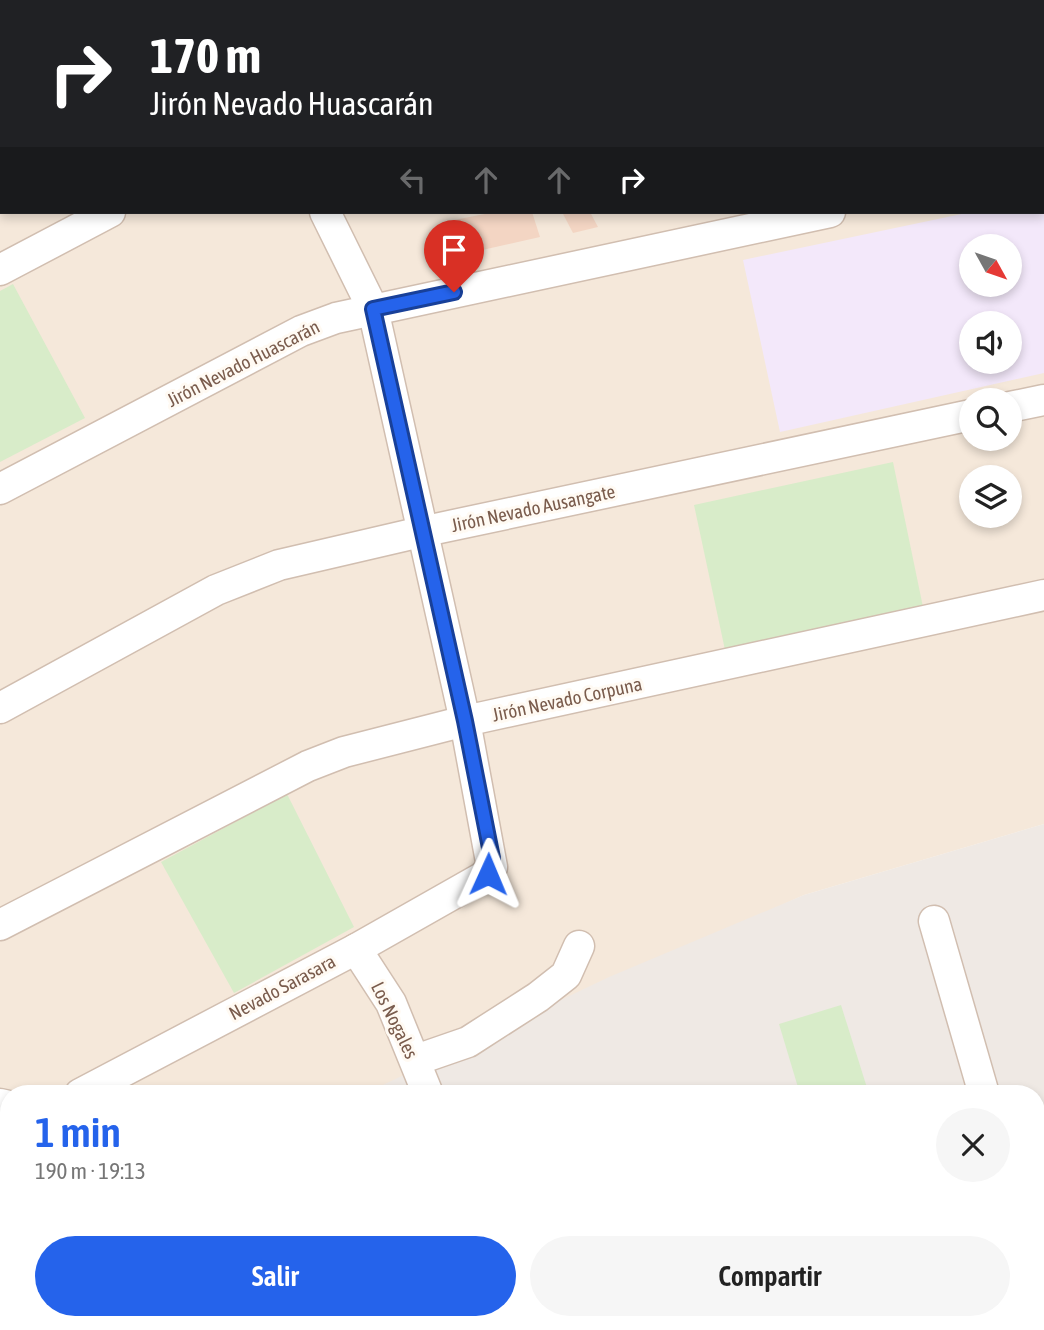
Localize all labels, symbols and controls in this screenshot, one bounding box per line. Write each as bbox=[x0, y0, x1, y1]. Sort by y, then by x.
text: 170 m bbox=[150, 27, 261, 83]
icon: right bbox=[35, 28, 126, 119]
text: Jirón Nevado Huascarán bbox=[150, 85, 434, 122]
icon: left bbox=[394, 161, 432, 199]
icon: ahead bbox=[467, 161, 505, 199]
icon: ahead bbox=[540, 161, 578, 199]
icon: right bbox=[613, 161, 651, 199]
pin bbox=[424, 220, 484, 292]
icon: arrive bbox=[435, 231, 473, 269]
north arrow bbox=[959, 234, 1022, 298]
map controls bbox=[959, 234, 1022, 528]
button: sound bbox=[959, 311, 1022, 374]
street label: Jirón Nevado Huascarán bbox=[163, 315, 323, 411]
button: search bbox=[959, 388, 1022, 451]
button: layers bbox=[959, 465, 1022, 528]
street label: Jirón Nevado Ausangate bbox=[449, 480, 617, 536]
street label: Jirón Nevado Corpuna bbox=[490, 672, 644, 726]
position arrow bbox=[451, 837, 525, 911]
street label: Nevado Sarasara bbox=[225, 950, 339, 1024]
street label: Los Nogales bbox=[367, 978, 423, 1062]
text: 1 min bbox=[35, 1108, 121, 1156]
button: close bbox=[936, 1108, 1010, 1182]
text: 190 m · 19:13 bbox=[35, 1158, 146, 1184]
button: Salir bbox=[35, 1236, 516, 1316]
button: Compartir bbox=[530, 1236, 1010, 1316]

